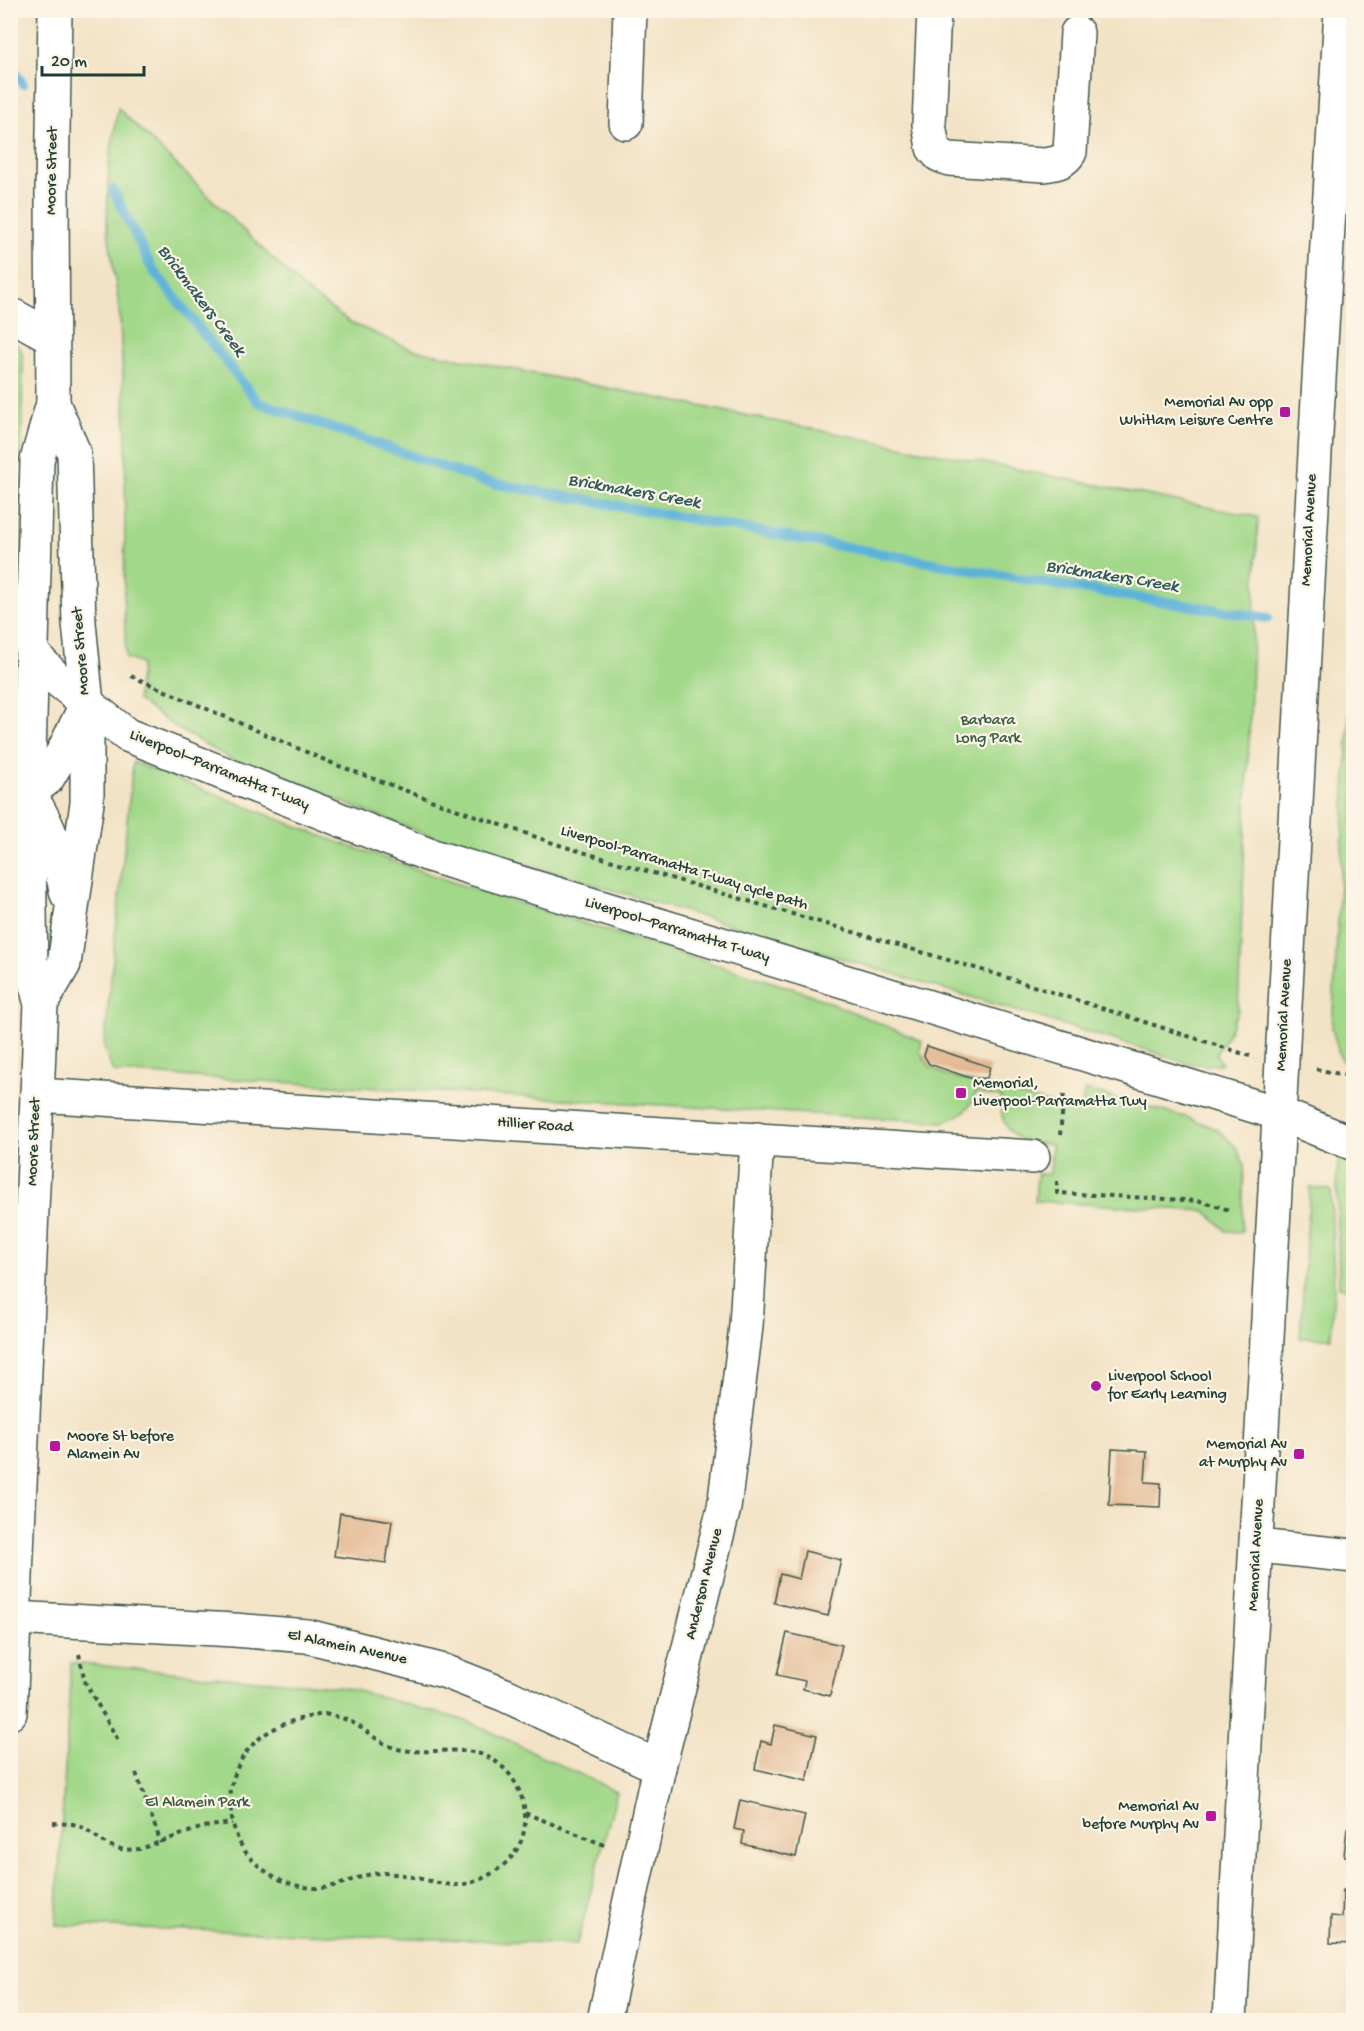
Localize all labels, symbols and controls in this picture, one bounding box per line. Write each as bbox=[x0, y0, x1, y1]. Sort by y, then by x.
scale bar bbox=[42, 39, 144, 77]
text: 20 m bbox=[51, 52, 87, 73]
street label: Moore Street bbox=[43, 125, 63, 215]
water label: Brickmakers Creek bbox=[152, 241, 251, 362]
place label: Memorial Av opp Whitlam Leisure Centre bbox=[1120, 394, 1274, 431]
marker: Memorial Av opp Whitlam Leisure Centre bbox=[1278, 405, 1292, 419]
water label: Brickmakers Creek bbox=[566, 470, 704, 514]
street label: Memorial Avenue bbox=[1298, 473, 1322, 587]
water label: Brickmakers Creek bbox=[1044, 556, 1182, 598]
street label: Moore Street bbox=[69, 605, 95, 696]
park label: Barbara Long Park bbox=[955, 712, 1022, 749]
street label: Liverpool–Parramatta T-way bbox=[126, 726, 312, 816]
street label: Liverpool-Parramatta T-way cycle path bbox=[558, 822, 810, 916]
street label: Liverpool–Parramatta T-way bbox=[582, 894, 772, 968]
street label: Memorial Avenue bbox=[1273, 958, 1297, 1072]
place label: Memorial, Liverpool-Parramatta Twy bbox=[973, 1075, 1147, 1112]
marker: Memorial, Liverpool-Parramatta Twy bbox=[954, 1086, 968, 1100]
street label: Moore Street bbox=[24, 1096, 46, 1186]
street label: Hillier Road bbox=[497, 1114, 575, 1138]
place label: Liverpool School for Early Learning bbox=[1107, 1368, 1227, 1405]
marker: Liverpool School for Early Learning bbox=[1089, 1379, 1103, 1393]
place label: Moore St before Alamein Av bbox=[67, 1428, 175, 1465]
place label: Memorial Av at Murphy Av bbox=[1199, 1436, 1287, 1473]
marker: Moore St before Alamein Av bbox=[48, 1439, 62, 1453]
marker: Memorial Av at Murphy Av bbox=[1292, 1447, 1306, 1461]
street label: Memorial Avenue bbox=[1245, 1498, 1269, 1612]
street label: Anderson Avenue bbox=[682, 1526, 728, 1642]
street label: El Alamein Avenue bbox=[285, 1626, 409, 1670]
park label: El Alamein Park bbox=[145, 1794, 251, 1813]
place label: Memorial Av before Murphy Av bbox=[1082, 1798, 1199, 1835]
marker: Memorial Av before Murphy Av bbox=[1204, 1809, 1218, 1823]

